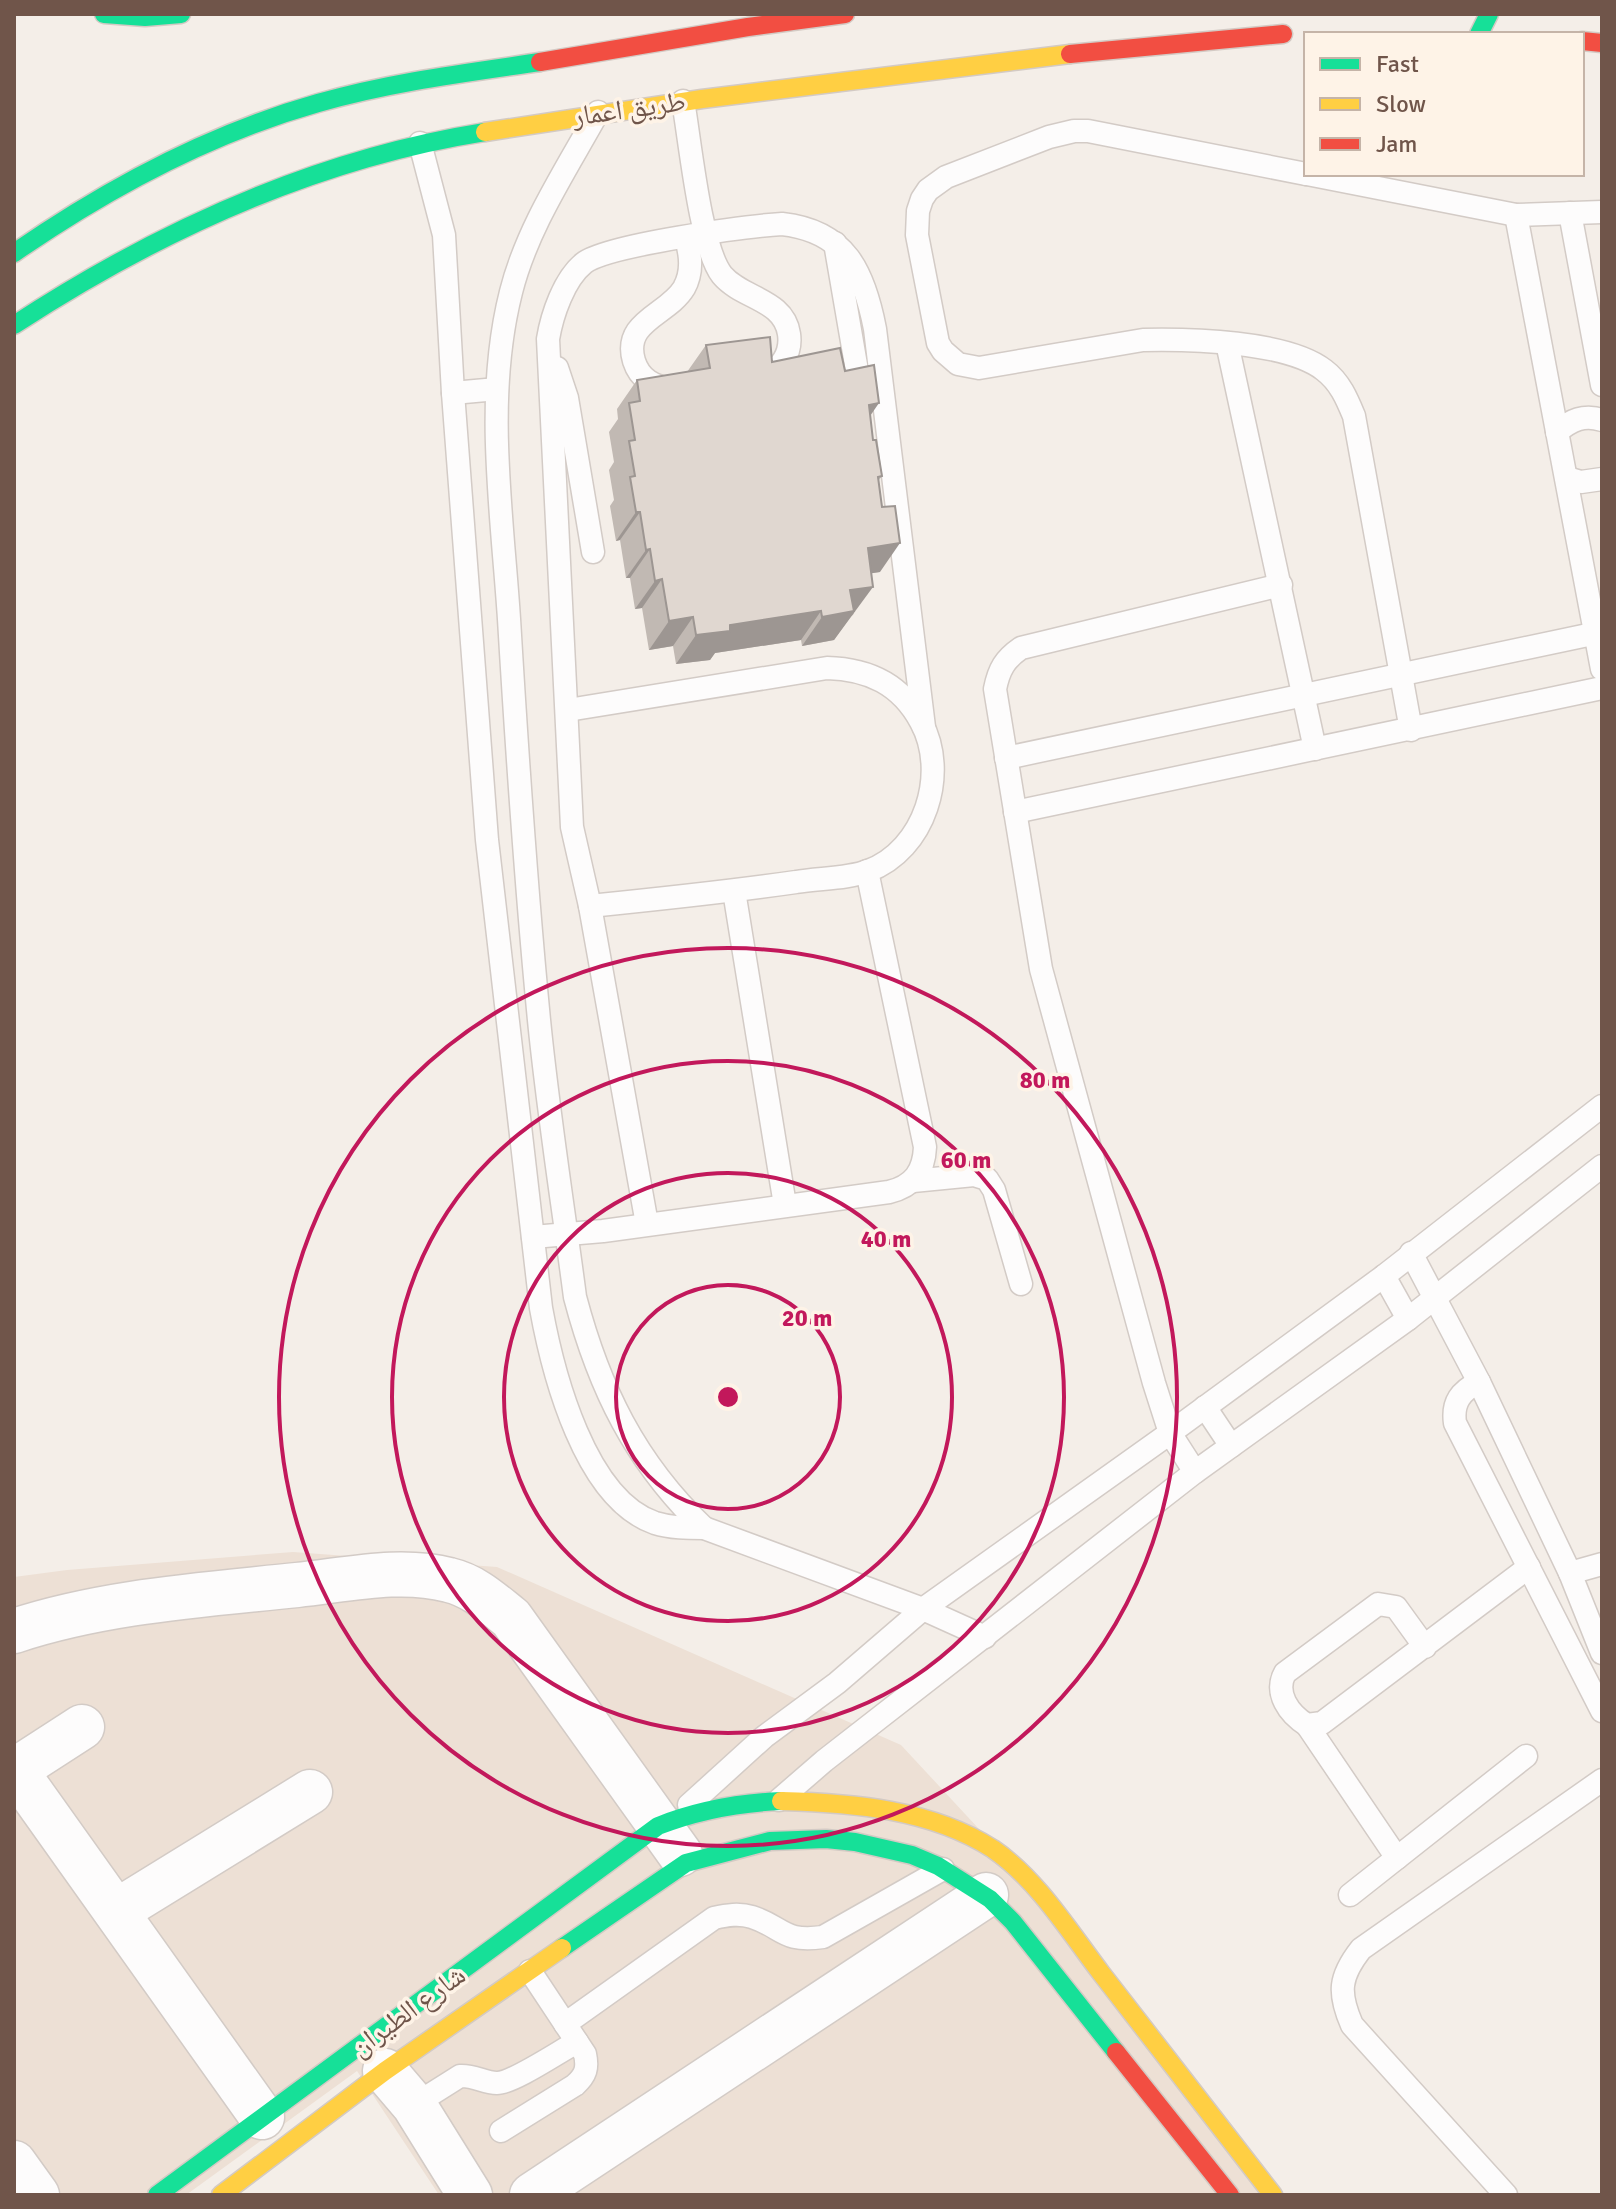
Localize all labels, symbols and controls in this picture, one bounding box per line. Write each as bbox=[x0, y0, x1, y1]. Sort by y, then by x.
legend bbox=[1304, 32, 1584, 176]
text: Fast bbox=[1376, 49, 1419, 79]
street label: طريق اعمار bbox=[569, 84, 688, 134]
text: Slow bbox=[1376, 89, 1426, 119]
text: Jam bbox=[1376, 129, 1417, 159]
text: 80 m bbox=[1020, 1065, 1070, 1095]
text: 60 m bbox=[941, 1145, 991, 1175]
text: 40 m bbox=[861, 1224, 911, 1254]
text: 20 m bbox=[782, 1303, 832, 1333]
centre of rings bbox=[714, 1383, 742, 1411]
street label: شارع الطيران bbox=[344, 1958, 472, 2064]

